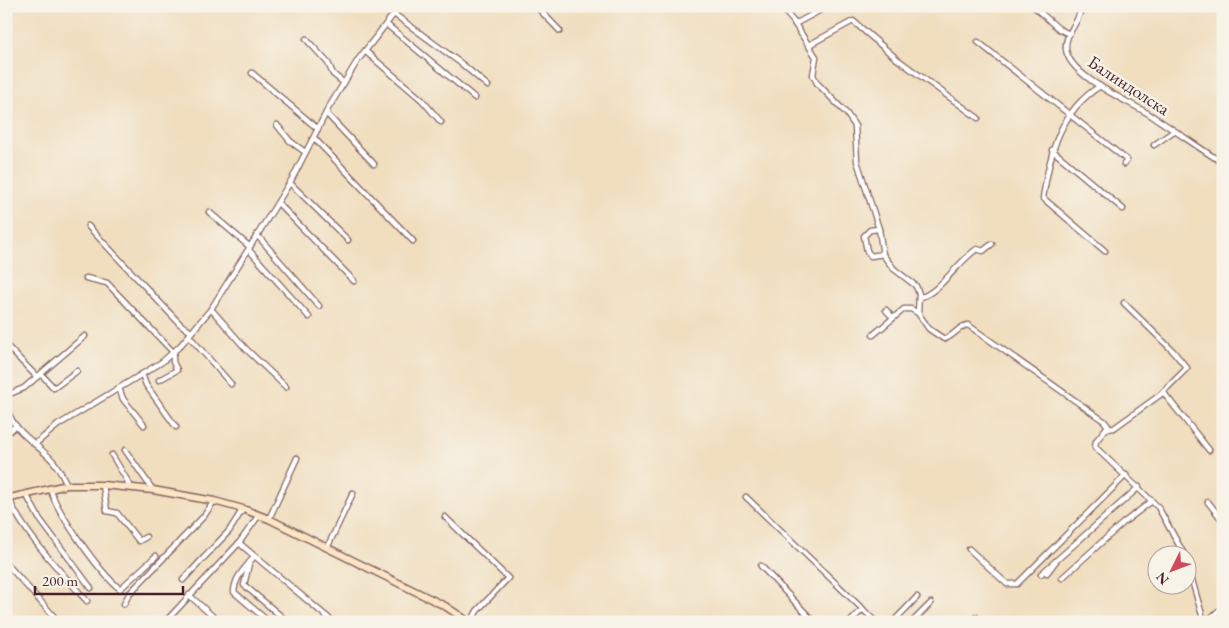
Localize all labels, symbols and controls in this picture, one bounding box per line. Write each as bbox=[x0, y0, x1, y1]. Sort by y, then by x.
street label: Балиндолска bbox=[1084, 50, 1175, 120]
north arrow bbox=[1146, 546, 1196, 596]
scale bar bbox=[35, 563, 182, 595]
text: N bbox=[1151, 568, 1173, 589]
text: 200 m bbox=[42, 571, 79, 590]

